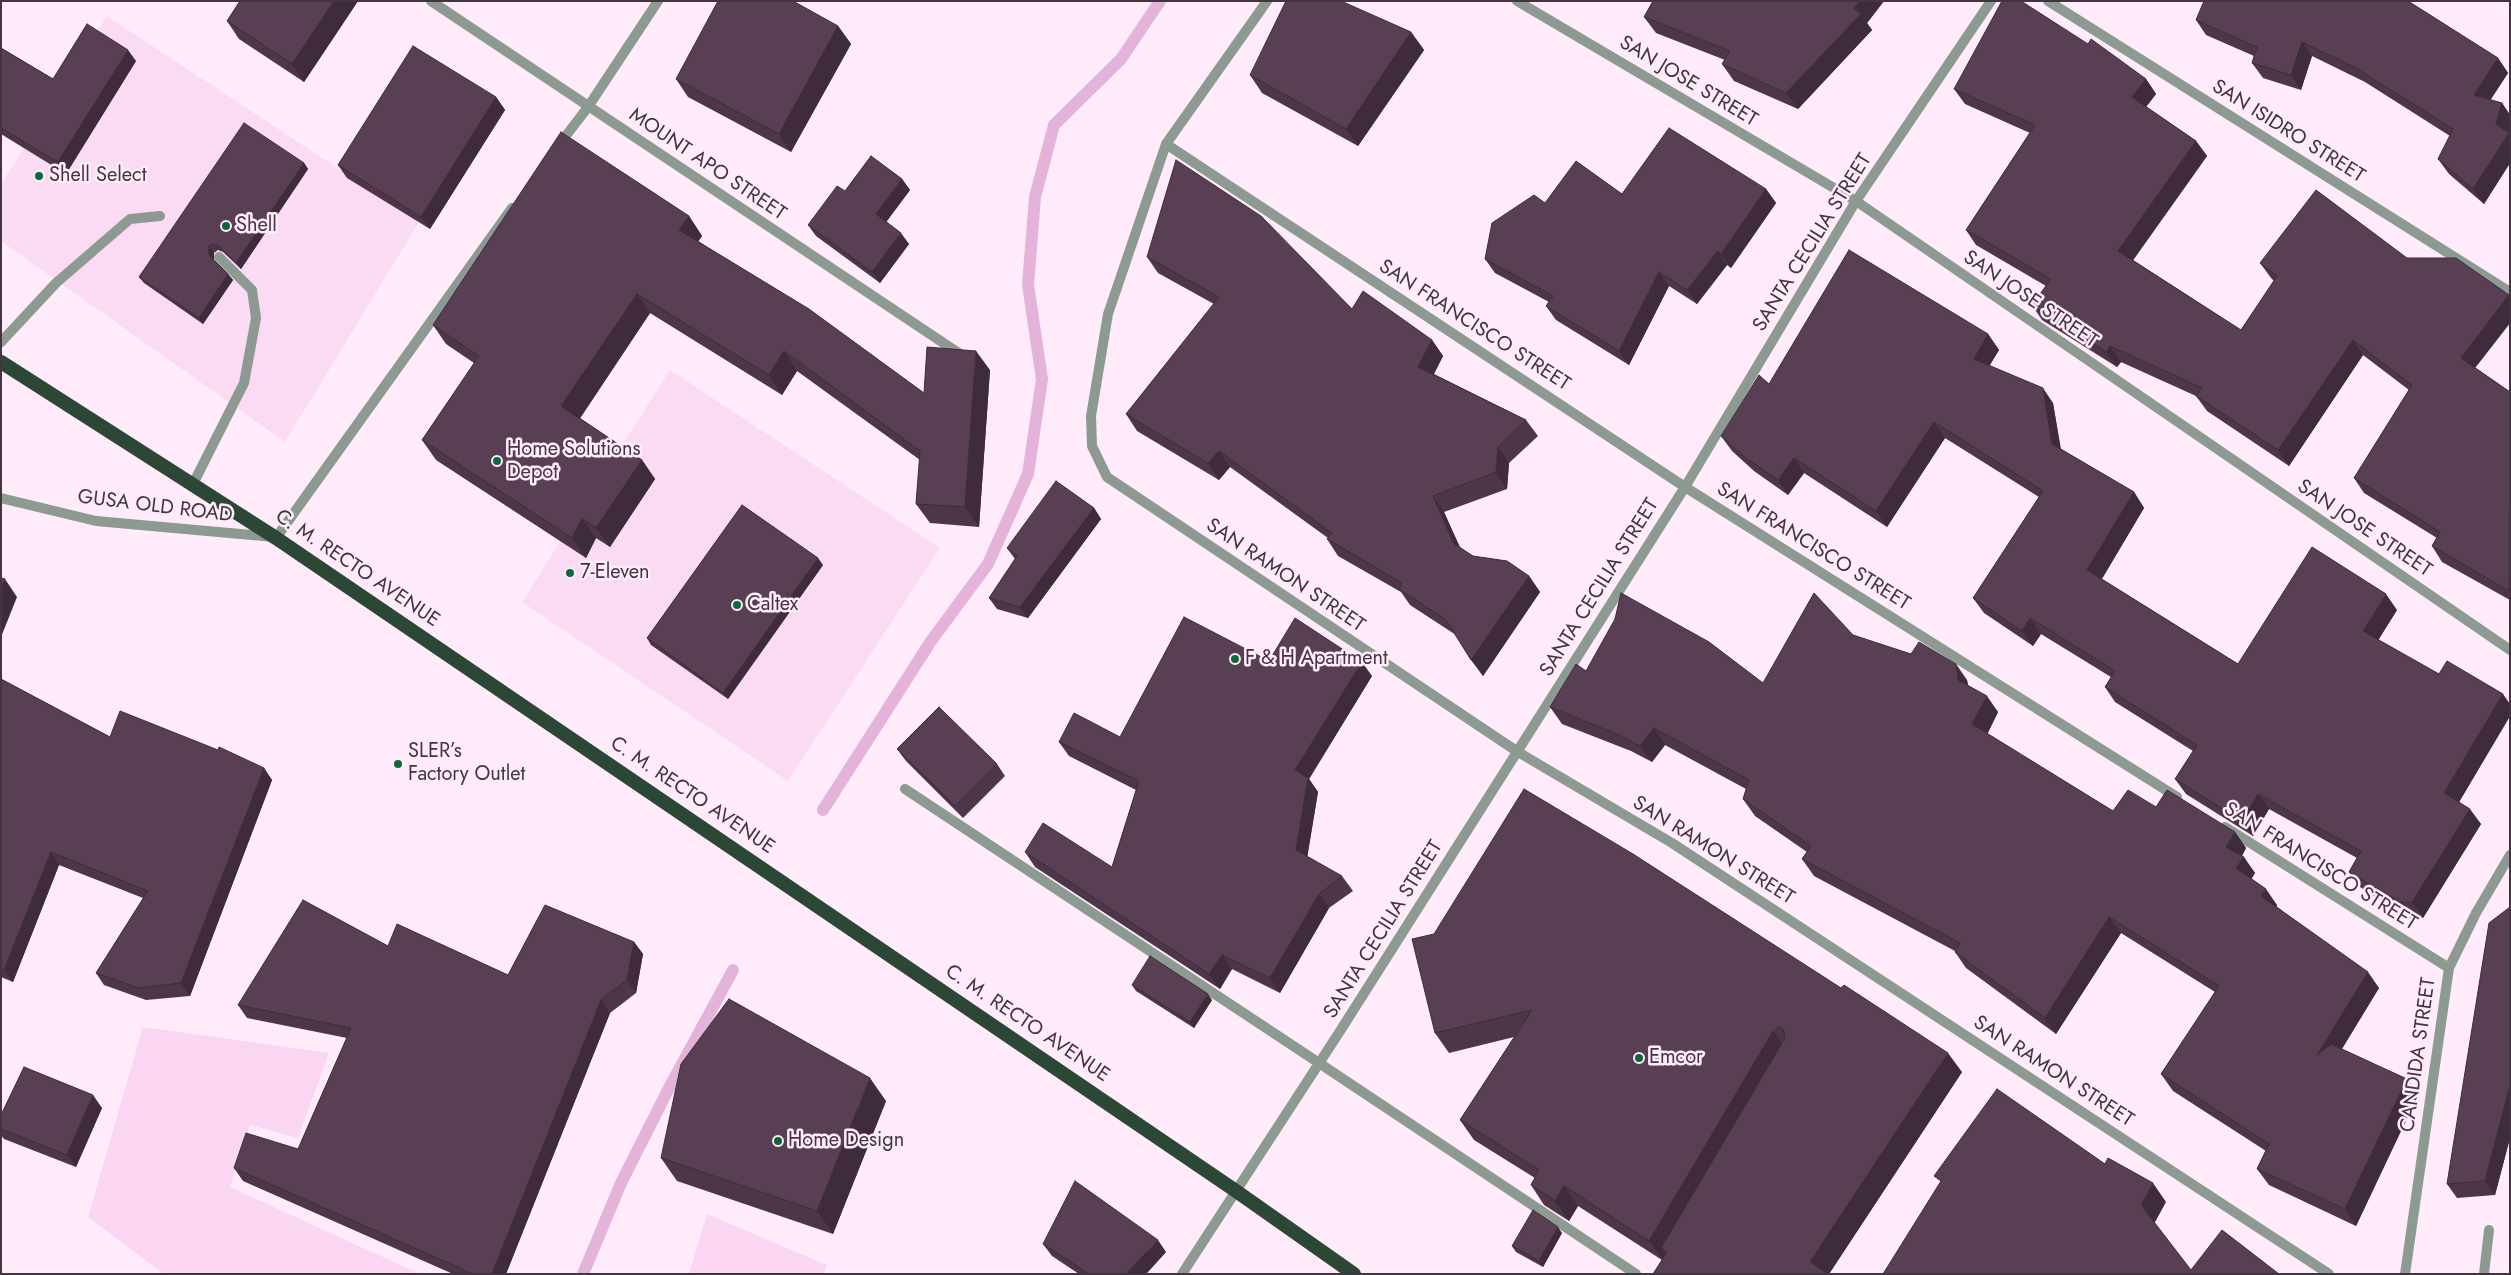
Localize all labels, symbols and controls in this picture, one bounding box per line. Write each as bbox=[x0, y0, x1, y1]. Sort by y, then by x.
street label: SAN JOSE STREET bbox=[1615, 31, 1761, 133]
street label: SAN ISIDRO STREET bbox=[2207, 75, 2369, 189]
street label: MOUNT APO STREET bbox=[624, 104, 790, 226]
street label: SANTA CECILIA STREET bbox=[1748, 150, 1878, 336]
place label: Shell Select bbox=[49, 164, 146, 188]
marker: Shell Select bbox=[33, 170, 45, 182]
place label: Shell bbox=[236, 214, 277, 238]
marker: Shell bbox=[220, 220, 232, 232]
street label: SAN JOSE STREET bbox=[1958, 246, 2102, 354]
street label: SAN FRANCISCO STREET bbox=[1374, 255, 1574, 397]
place label: Home Solutions Depot bbox=[507, 438, 641, 485]
marker: Home Solutions Depot bbox=[491, 455, 503, 467]
street label: SAN JOSE STREET bbox=[2292, 475, 2436, 583]
street label: SAN FRANCISCO STREET bbox=[1712, 478, 1914, 616]
street label: GUSA OLD ROAD bbox=[76, 486, 234, 528]
street label: SANTA CECILIA STREET bbox=[1535, 495, 1665, 681]
street label: C. M. RECTO AVENUE bbox=[270, 505, 444, 633]
street label: SAN RAMON STREET bbox=[1201, 514, 1369, 638]
place label: 7-Eleven bbox=[580, 561, 650, 585]
marker: 7-Eleven bbox=[564, 567, 576, 579]
place label: Caltex bbox=[747, 593, 798, 617]
marker: Caltex bbox=[731, 599, 743, 611]
place label: F & H Apartment bbox=[1245, 647, 1388, 671]
marker: F & H Apartment bbox=[1229, 653, 1241, 665]
street label: C. M. RECTO AVENUE bbox=[605, 732, 779, 860]
place label: SLER’s Factory Outlet bbox=[408, 740, 525, 787]
marker: SLER’s Factory Outlet bbox=[392, 758, 404, 770]
street label: SAN RAMON STREET bbox=[1628, 791, 1798, 911]
street label: SAN FRANCISCO STREET bbox=[2219, 798, 2421, 936]
street label: SANTA CECILIA STREET bbox=[1319, 837, 1449, 1023]
street label: C. M. RECTO AVENUE bbox=[940, 960, 1114, 1088]
street label: CANDIDA STREET bbox=[2396, 976, 2442, 1134]
street label: SAN RAMON STREET bbox=[1968, 1011, 2138, 1133]
place label: Emcor bbox=[1649, 1046, 1703, 1070]
marker: Emcor bbox=[1633, 1052, 1645, 1064]
place label: Home Design bbox=[788, 1129, 904, 1153]
marker: Home Design bbox=[772, 1135, 784, 1147]

